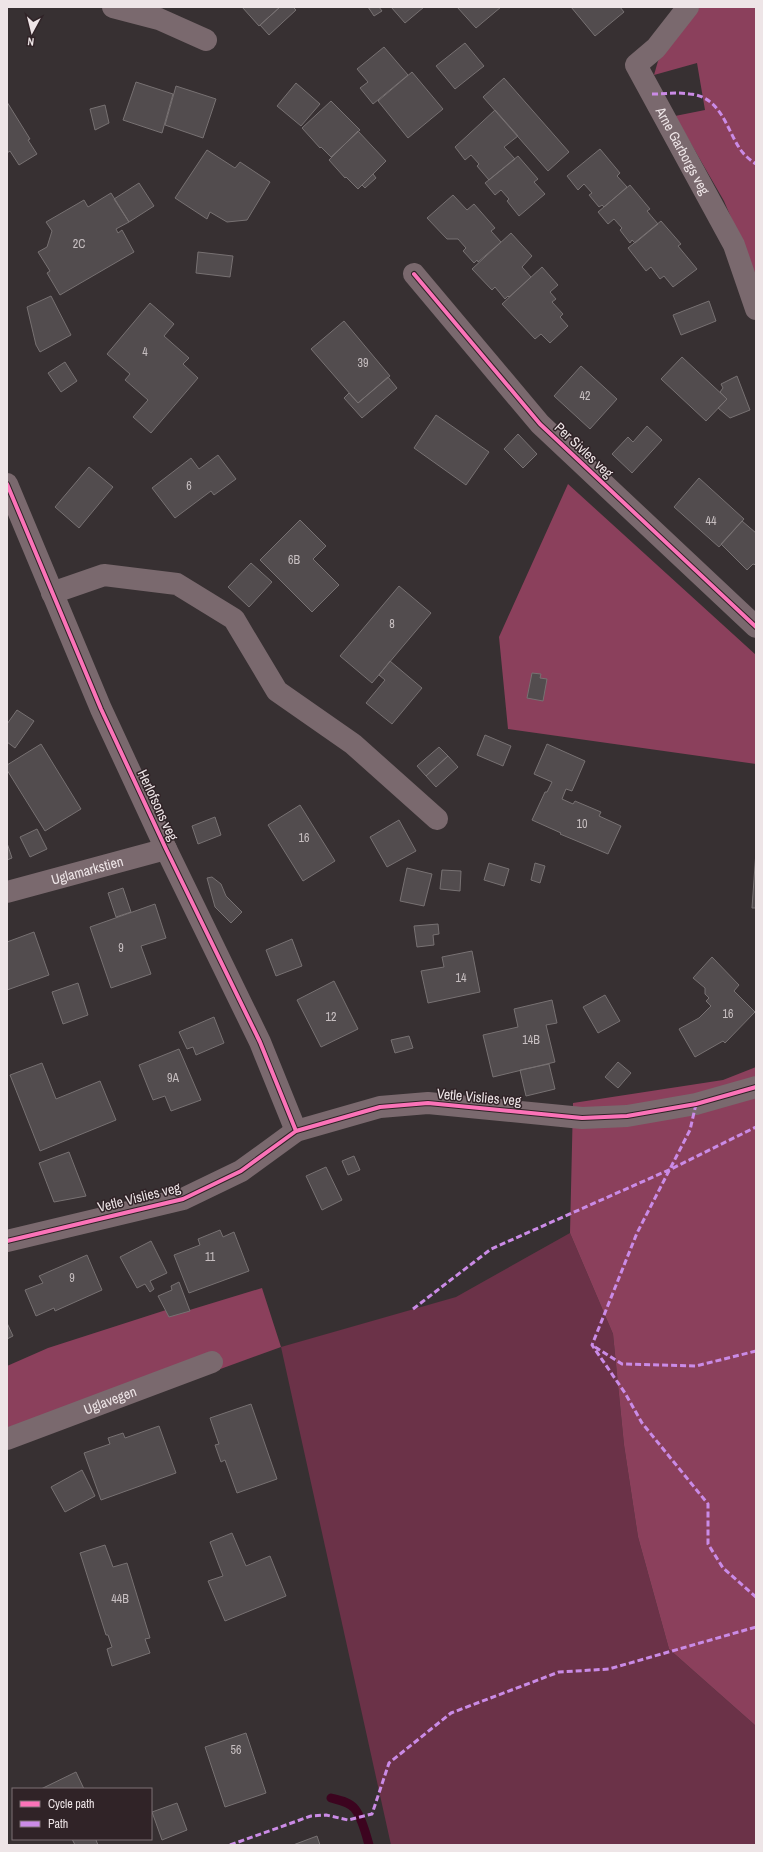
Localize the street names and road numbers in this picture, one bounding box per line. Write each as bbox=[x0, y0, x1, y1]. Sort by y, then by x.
street label: Arne Garborgs veg bbox=[651, 103, 714, 198]
street label: Per Sivles veg bbox=[551, 418, 618, 482]
street label: Herlofsons veg bbox=[134, 766, 183, 844]
street label: Uglamarkstien bbox=[49, 852, 125, 889]
street label: Vetle Vislies veg bbox=[436, 1084, 523, 1110]
street label: Vetle Vislies veg bbox=[96, 1178, 183, 1216]
street label: Uglavegen bbox=[81, 1382, 139, 1418]

